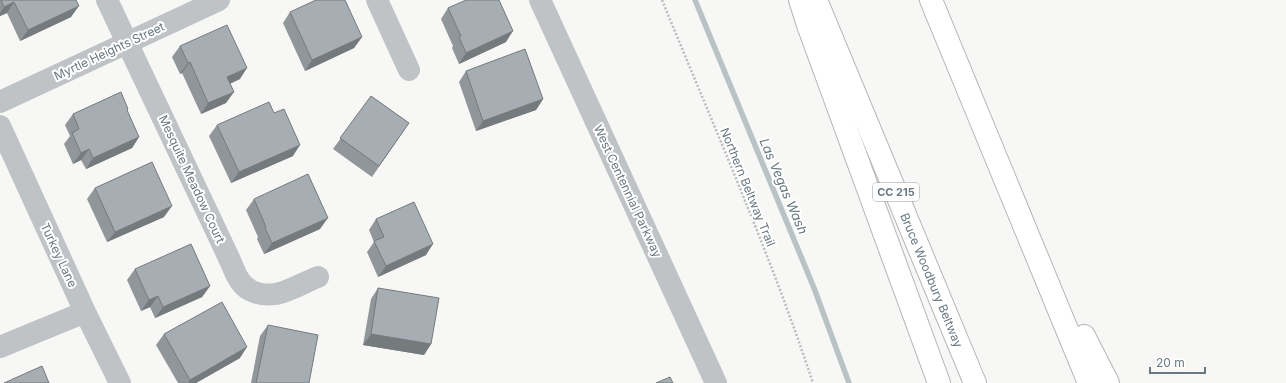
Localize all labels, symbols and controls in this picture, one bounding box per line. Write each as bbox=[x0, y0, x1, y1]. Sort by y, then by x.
street label: Myrtle Heights Street bbox=[51, 19, 167, 83]
street label: Mesquite Meadow Court bbox=[156, 113, 228, 245]
street label: West Centennial Parkway bbox=[591, 122, 665, 260]
street label: Northern Beltway Trail bbox=[717, 125, 779, 249]
water label: Las Vegas Wash bbox=[757, 136, 812, 237]
road number: CC 215 bbox=[873, 183, 919, 201]
street label: Bruce Woodbury Beltway bbox=[898, 210, 967, 350]
street label: Turkey Lane bbox=[38, 220, 80, 290]
scale bar bbox=[1150, 349, 1205, 375]
text: 20 m bbox=[1156, 355, 1185, 370]

